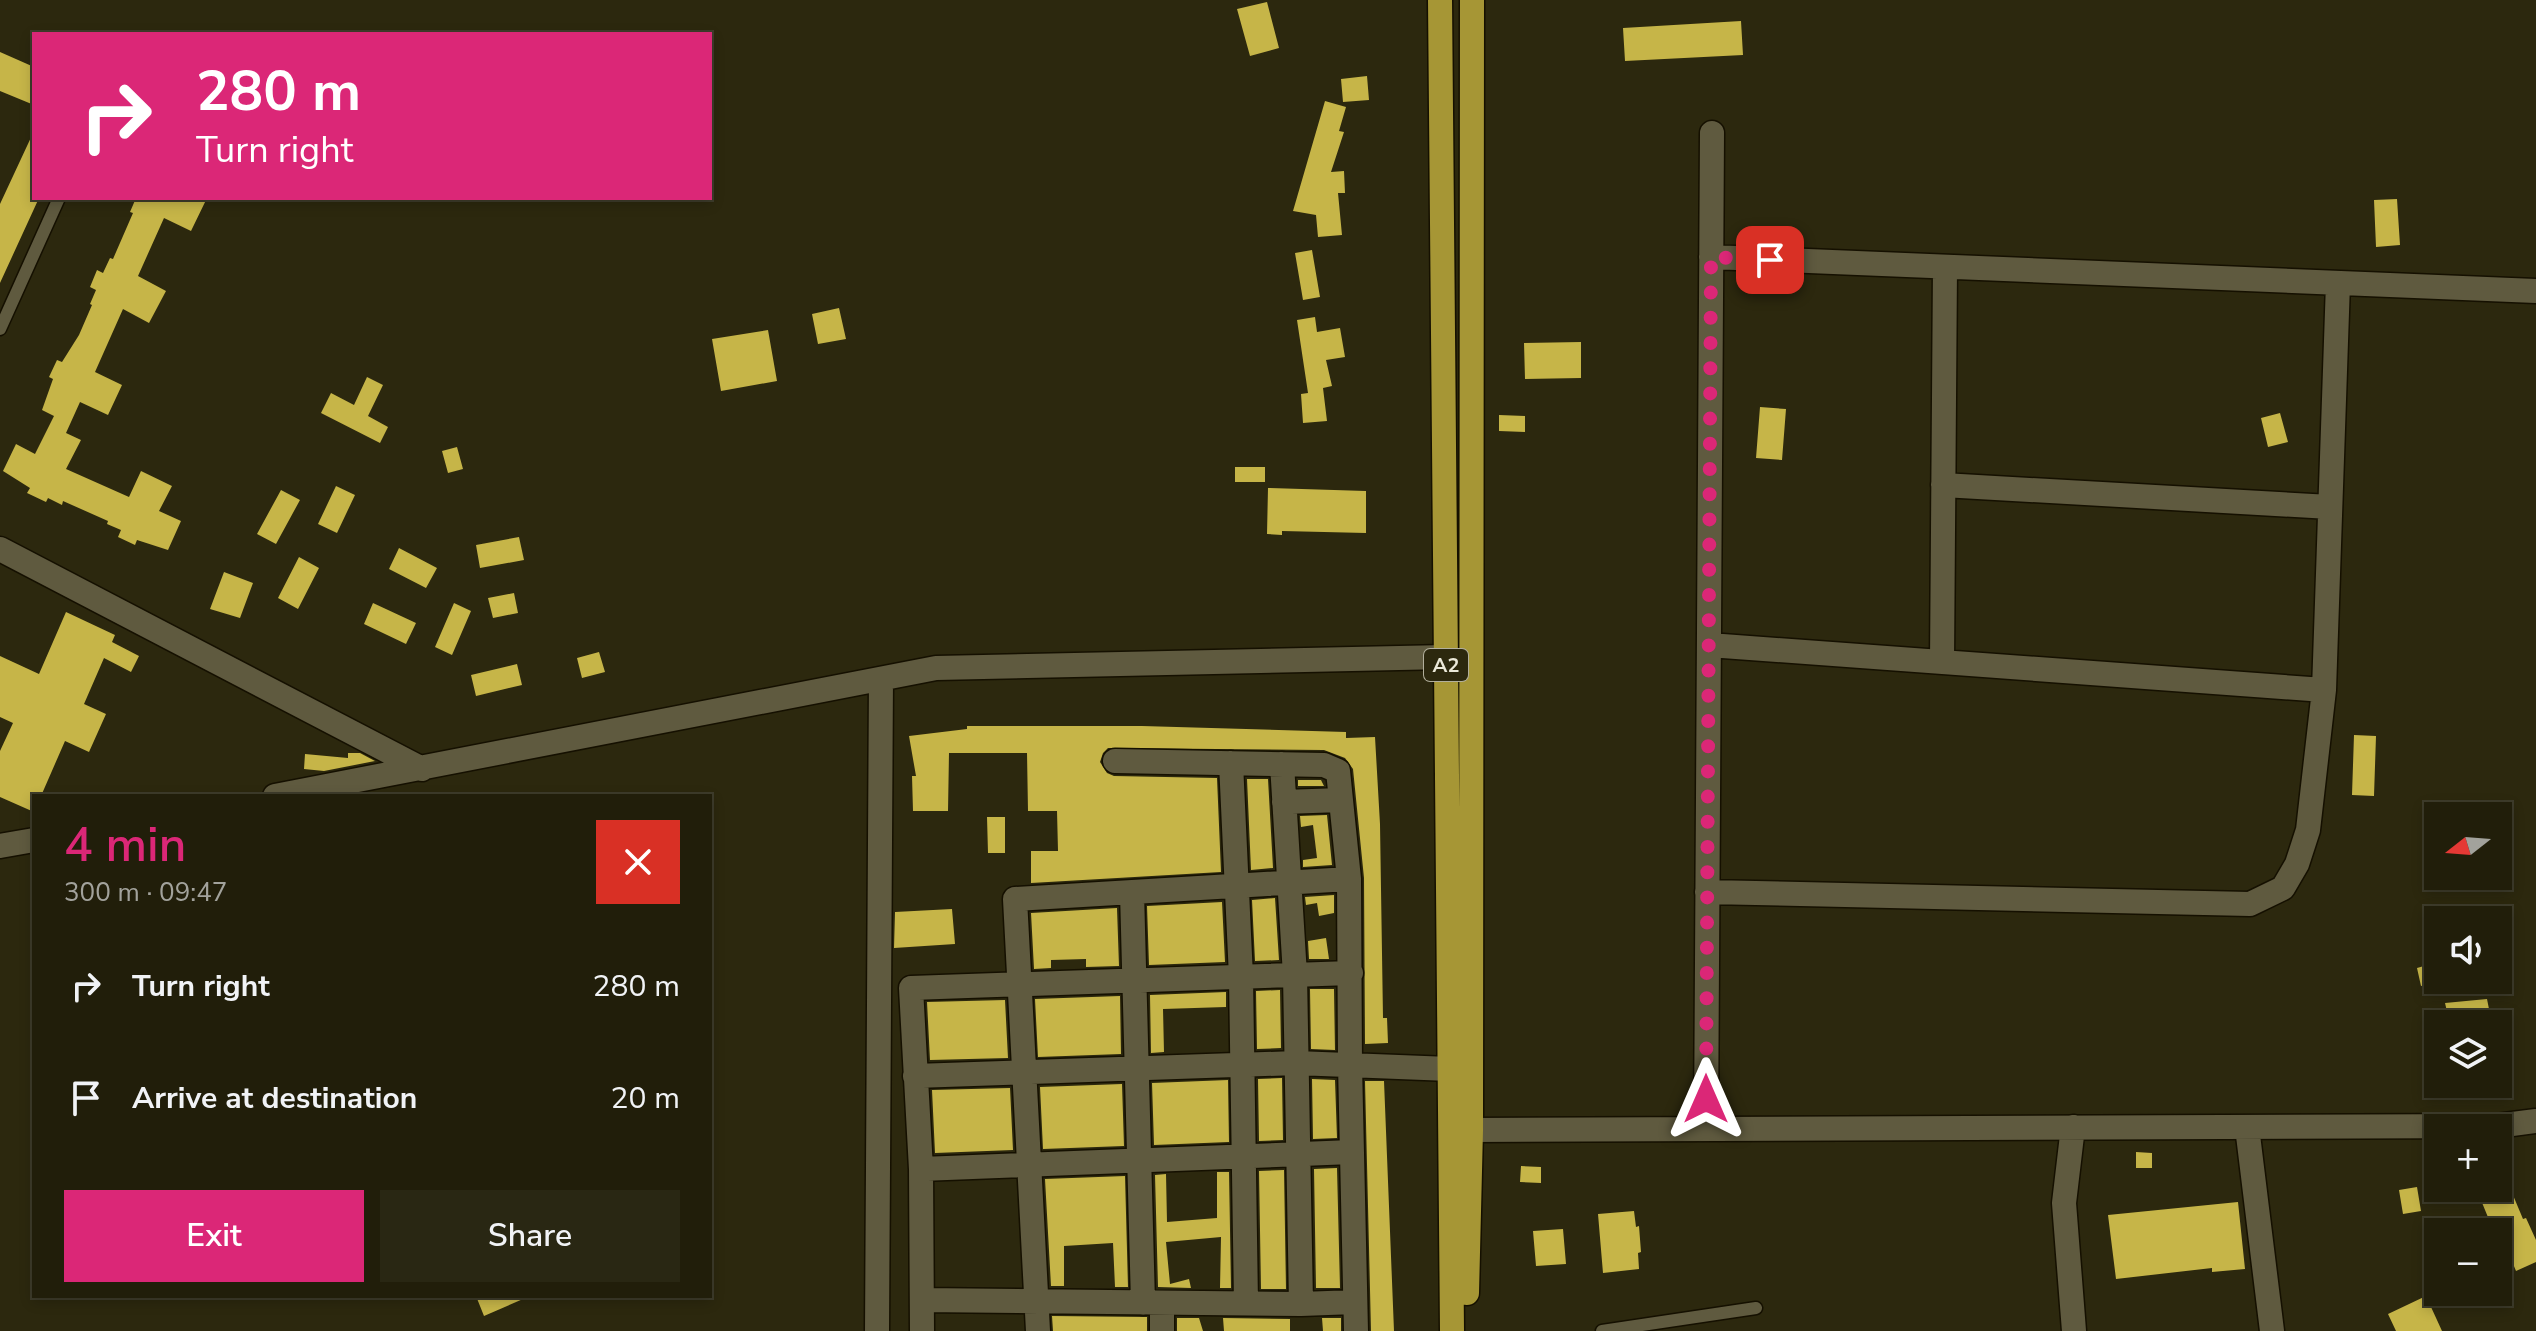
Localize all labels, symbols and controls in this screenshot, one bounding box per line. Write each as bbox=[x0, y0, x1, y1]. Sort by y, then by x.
text: 280 m bbox=[196, 53, 361, 130]
icon: right bbox=[64, 64, 168, 168]
text: Turn right bbox=[196, 126, 353, 175]
pin bbox=[1736, 226, 1804, 294]
icon: arrive bbox=[1748, 238, 1792, 282]
road number: A2 bbox=[1424, 649, 1468, 681]
north arrow bbox=[2424, 802, 2512, 890]
map controls bbox=[2424, 802, 2512, 1306]
text: 4 min bbox=[64, 812, 186, 878]
button: close bbox=[596, 820, 680, 904]
text: 300 m · 09:47 bbox=[64, 875, 227, 910]
button: sound bbox=[2424, 906, 2512, 994]
icon: right bbox=[64, 964, 108, 1008]
text: Turn right bbox=[132, 966, 270, 1007]
text: 280 m bbox=[593, 966, 680, 1007]
button: layers bbox=[2424, 1010, 2512, 1098]
position arrow bbox=[1664, 1057, 1748, 1141]
icon: arrive bbox=[64, 1076, 108, 1120]
text: Arrive at destination bbox=[132, 1078, 417, 1119]
text: 20 m bbox=[611, 1078, 680, 1119]
button: + bbox=[2424, 1114, 2512, 1202]
button: Exit bbox=[64, 1190, 364, 1282]
button: Share bbox=[380, 1190, 680, 1282]
button: − bbox=[2424, 1218, 2512, 1306]

